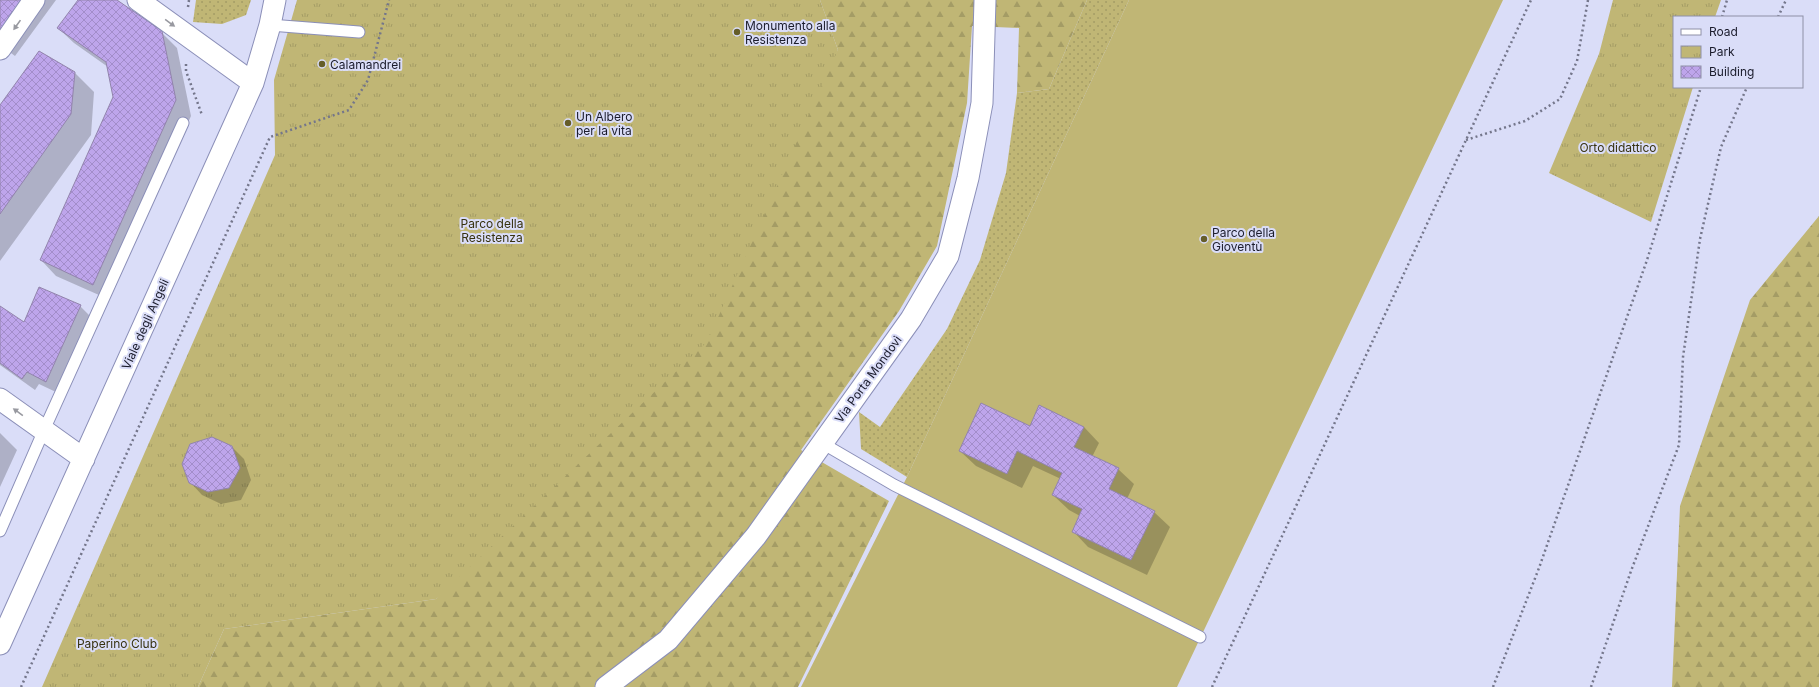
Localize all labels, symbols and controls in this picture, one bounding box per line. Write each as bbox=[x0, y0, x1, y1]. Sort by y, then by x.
legend bbox=[1673, 16, 1803, 88]
place label: Monumento alla Resistenza bbox=[745, 18, 836, 47]
one-way arrow bbox=[13, 19, 21, 30]
one-way arrow bbox=[165, 19, 175, 27]
text: Road bbox=[1709, 24, 1738, 39]
marker: Monumento alla Resistenza bbox=[732, 27, 742, 37]
text: Park bbox=[1709, 44, 1735, 59]
place label: Calamandrei bbox=[330, 57, 401, 72]
marker: Calamandrei bbox=[317, 59, 327, 69]
text: Building bbox=[1709, 64, 1754, 79]
place label: Un Albero per la vita bbox=[576, 109, 632, 138]
marker: Un Albero per la vita bbox=[563, 118, 573, 128]
park label: Orto didattico bbox=[1579, 140, 1657, 155]
park label: Parco della Resistenza bbox=[460, 216, 524, 245]
place label: Parco della Gioventù bbox=[1212, 225, 1275, 254]
marker: Parco della Gioventù bbox=[1199, 234, 1209, 244]
street label: Viale degli Angeli bbox=[118, 276, 172, 372]
street label: Via Porta Mondovì bbox=[831, 333, 905, 425]
one-way arrow bbox=[13, 408, 23, 416]
park label: Paperino Club bbox=[77, 636, 157, 651]

